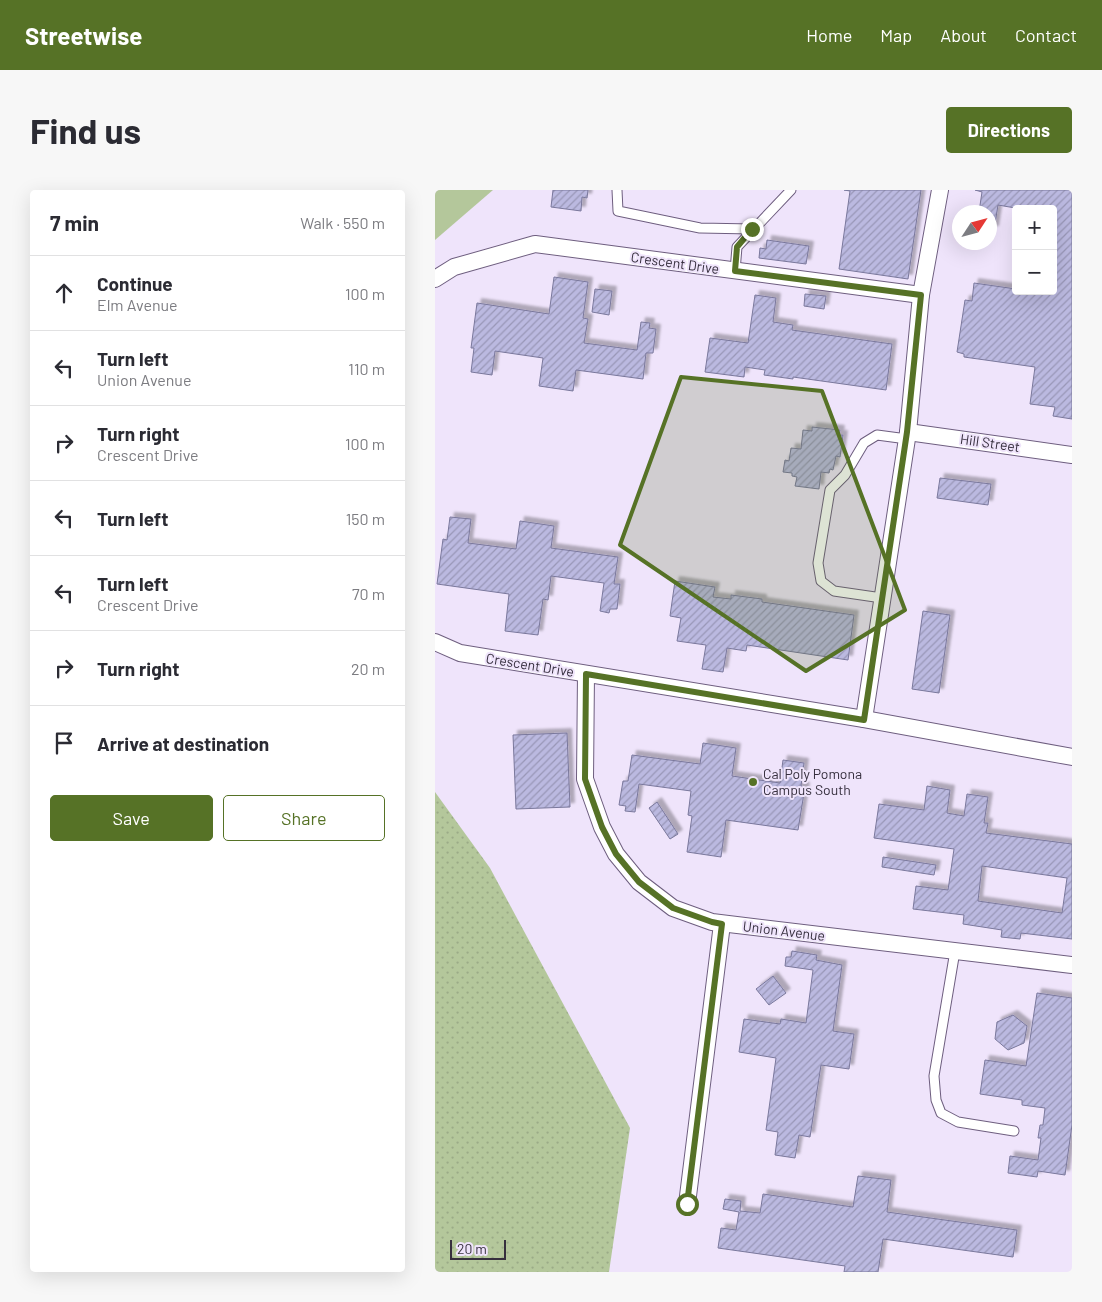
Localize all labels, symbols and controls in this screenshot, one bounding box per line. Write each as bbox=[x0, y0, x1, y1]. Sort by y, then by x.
text: Streetwise bbox=[25, 21, 142, 50]
text: Home bbox=[806, 24, 852, 46]
text: Map bbox=[880, 24, 912, 46]
text: About bbox=[940, 24, 987, 46]
text: Contact bbox=[1015, 24, 1077, 46]
button: Directions bbox=[946, 107, 1072, 153]
text: Find us bbox=[30, 109, 141, 151]
north arrow bbox=[952, 205, 997, 250]
map controls bbox=[1012, 205, 1057, 295]
button: + bbox=[1012, 205, 1057, 250]
text: 7 min bbox=[50, 210, 99, 235]
text: Walk · 550 m bbox=[300, 213, 385, 232]
route end bbox=[741, 218, 764, 241]
street label: Crescent Drive bbox=[630, 248, 720, 277]
button: − bbox=[1012, 250, 1057, 295]
text: Continue bbox=[97, 272, 173, 295]
icon: ahead bbox=[50, 279, 78, 307]
text: 100 m bbox=[345, 284, 385, 303]
text: Elm Avenue bbox=[97, 295, 178, 314]
text: Turn left bbox=[97, 347, 168, 370]
icon: left bbox=[50, 354, 78, 382]
text: 110 m bbox=[348, 359, 385, 378]
text: Union Avenue bbox=[97, 370, 191, 389]
text: Turn right bbox=[97, 422, 179, 445]
icon: right bbox=[50, 429, 78, 457]
street label: Hill Street bbox=[959, 430, 1021, 455]
text: 100 m bbox=[345, 434, 385, 453]
text: Crescent Drive bbox=[97, 445, 199, 464]
icon: left bbox=[50, 504, 78, 532]
text: Turn left bbox=[97, 507, 168, 530]
text: 150 m bbox=[346, 509, 385, 528]
text: Turn left bbox=[97, 572, 168, 595]
icon: left bbox=[50, 579, 78, 607]
text: 70 m bbox=[352, 584, 385, 603]
text: Crescent Drive bbox=[97, 595, 199, 614]
street label: Crescent Drive bbox=[485, 649, 575, 680]
icon: right bbox=[50, 654, 78, 682]
text: Turn right bbox=[97, 657, 179, 680]
text: 20 m bbox=[351, 659, 385, 678]
icon: arrive bbox=[50, 729, 78, 757]
text: Arrive at destination bbox=[97, 732, 269, 755]
place label: Cal Poly Pomona Campus South bbox=[763, 765, 862, 798]
marker: Cal Poly Pomona Campus South bbox=[747, 776, 759, 788]
button: Save bbox=[50, 795, 213, 841]
button: Share bbox=[223, 795, 385, 841]
street label: Union Avenue bbox=[742, 917, 826, 944]
route start bbox=[676, 1193, 699, 1216]
scale bar bbox=[450, 1237, 506, 1260]
text: 20 m bbox=[457, 1240, 487, 1257]

